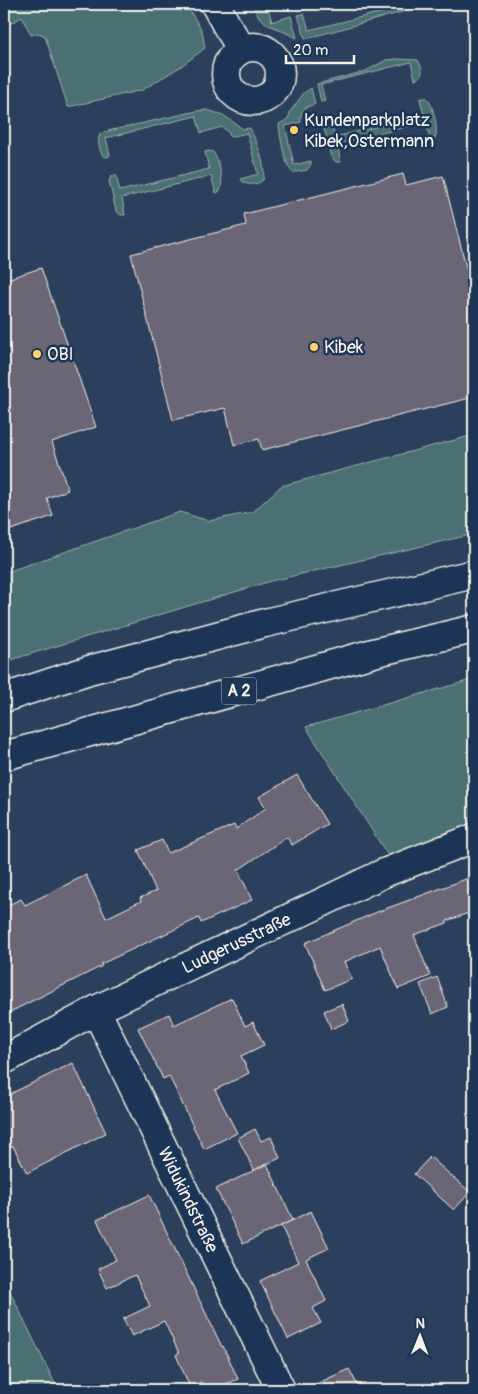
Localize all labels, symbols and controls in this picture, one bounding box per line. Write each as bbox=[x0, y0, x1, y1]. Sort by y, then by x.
scale bar bbox=[286, 32, 353, 64]
text: 20 m bbox=[293, 41, 328, 60]
place label: Kundenparkplatz Kibek,Ostermann bbox=[304, 109, 434, 153]
marker: Kundenparkplatz Kibek,Ostermann bbox=[288, 124, 300, 136]
place label: Kibek bbox=[324, 336, 364, 359]
marker: Kibek bbox=[308, 341, 320, 353]
place label: OBI bbox=[47, 343, 74, 366]
marker: OBI bbox=[31, 348, 43, 360]
road number: A 2 bbox=[222, 678, 256, 704]
street label: Ludgerusstraße bbox=[178, 907, 295, 979]
street label: Widukindstraße bbox=[153, 1143, 224, 1257]
north arrow bbox=[396, 1312, 446, 1362]
text: N bbox=[415, 1315, 425, 1332]

